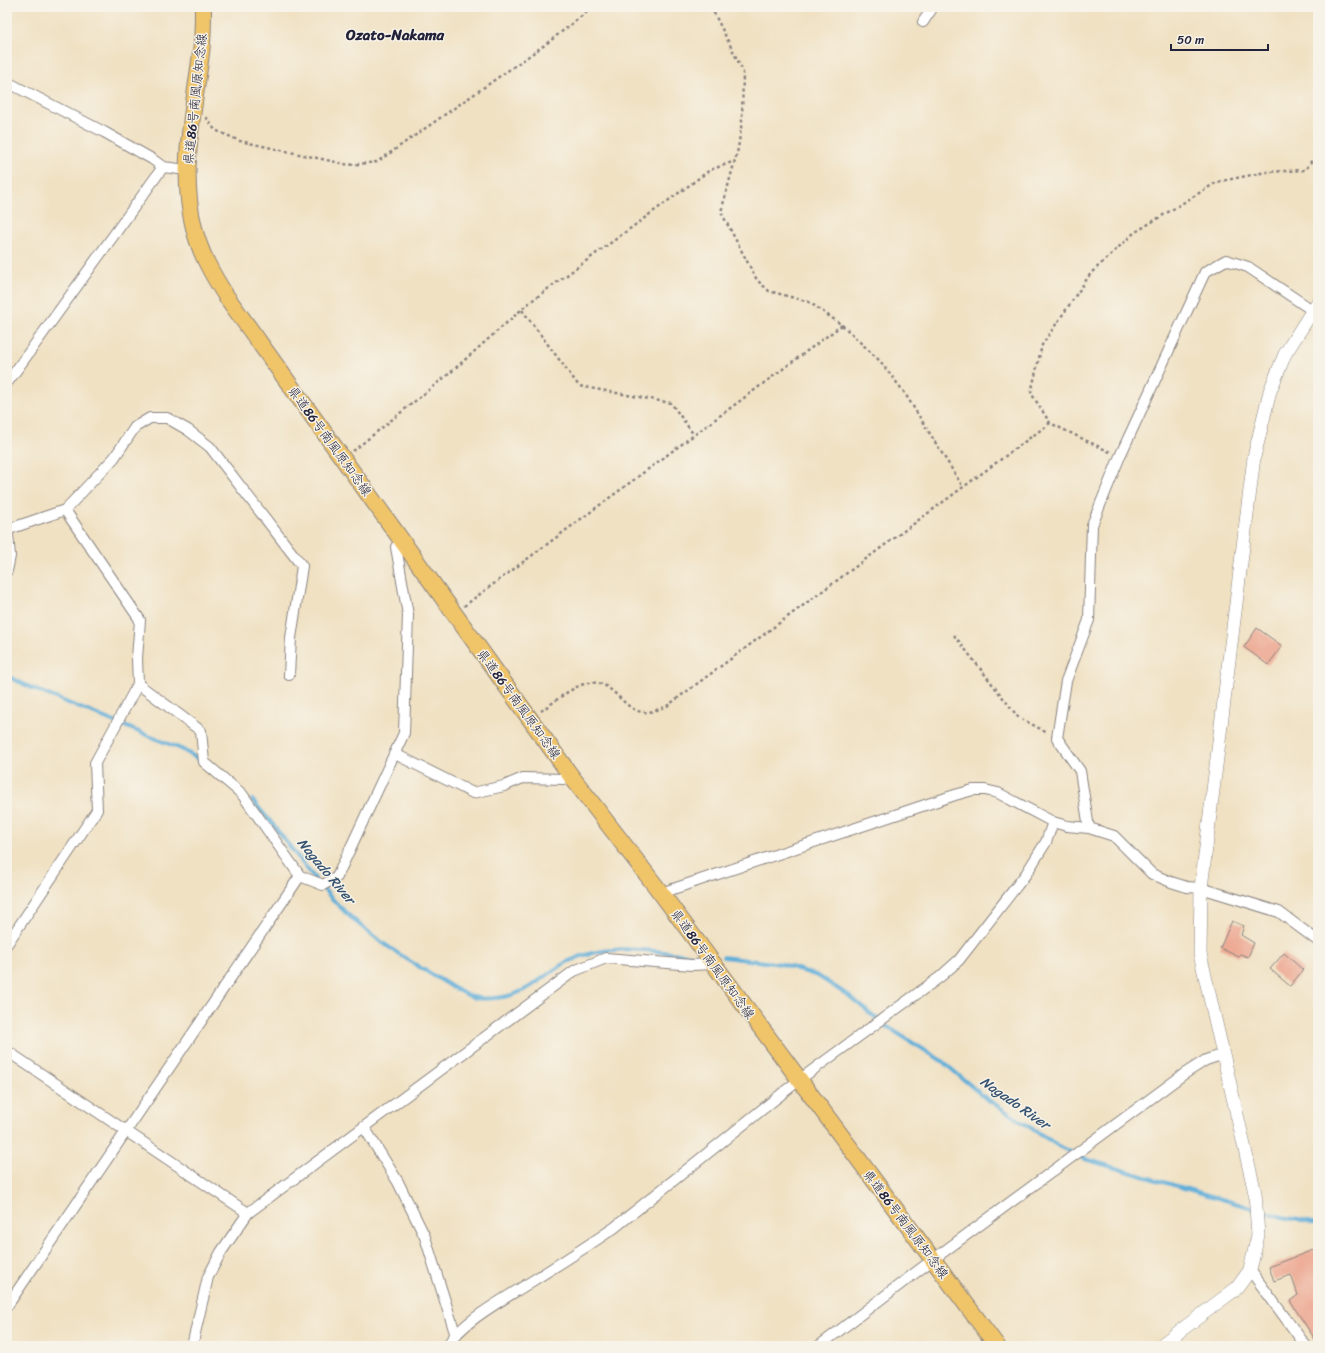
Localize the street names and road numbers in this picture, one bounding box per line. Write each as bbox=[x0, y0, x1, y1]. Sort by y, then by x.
street label: 県道86号南風原知念線 bbox=[177, 31, 213, 166]
street label: 県道86号南風原知念線 bbox=[282, 381, 379, 502]
street label: 県道86号南風原知念線 bbox=[471, 644, 568, 765]
street label: 県道86号南風原知念線 bbox=[665, 904, 762, 1025]
street label: 県道86号南風原知念線 bbox=[857, 1164, 956, 1285]

